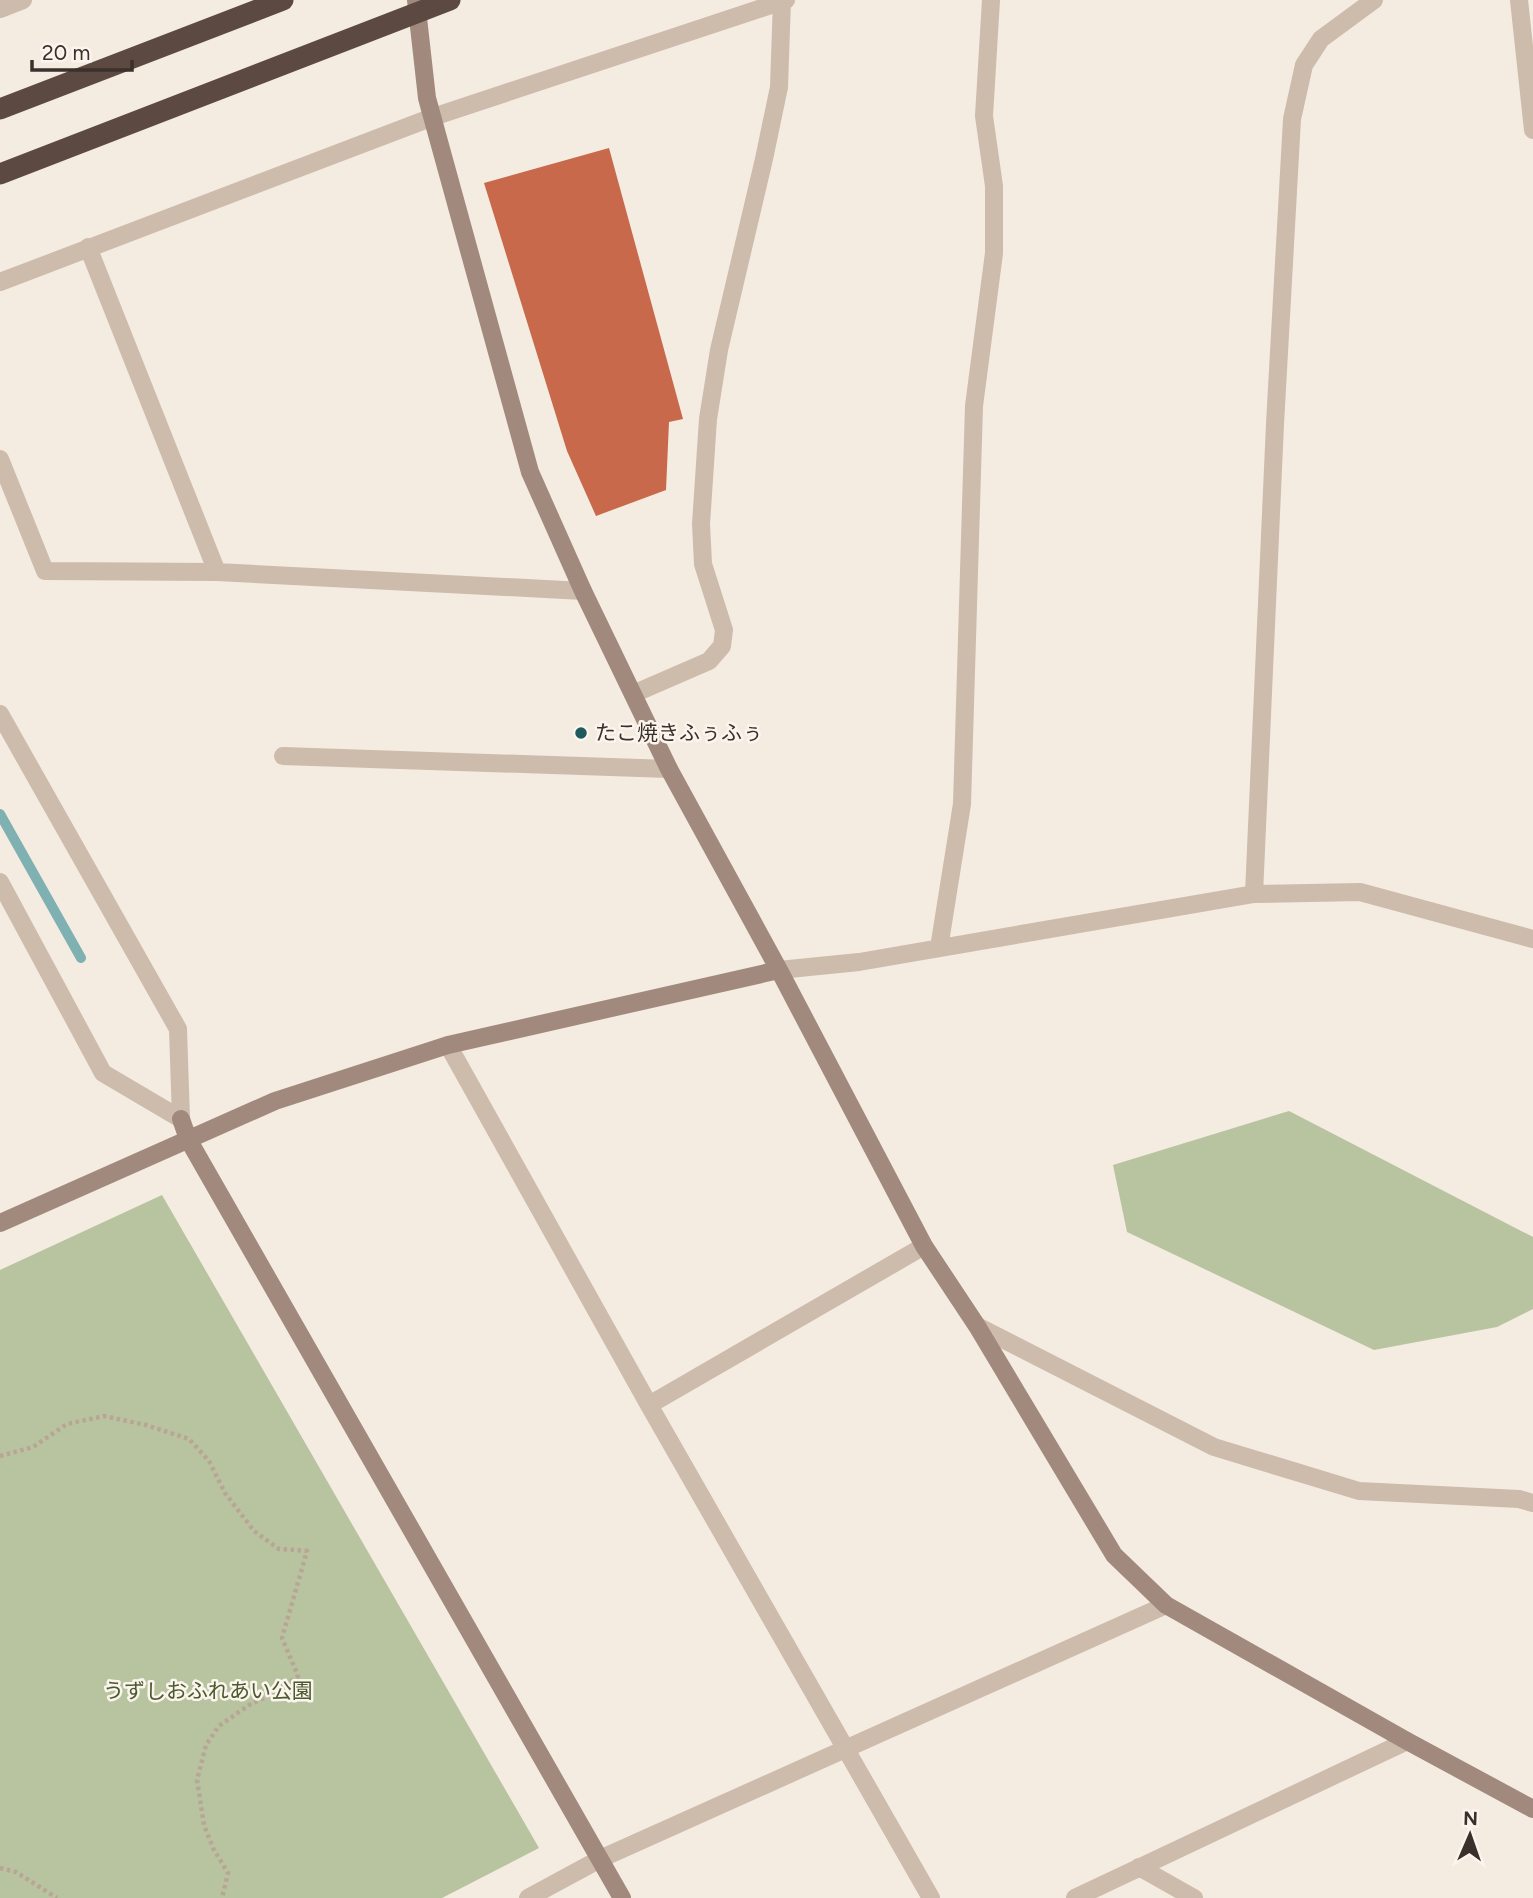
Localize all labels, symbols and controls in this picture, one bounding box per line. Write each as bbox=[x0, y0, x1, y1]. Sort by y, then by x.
scale bar bbox=[32, 28, 131, 72]
text: 20 m bbox=[42, 40, 90, 65]
place label: たこ焼きふぅふぅ bbox=[595, 720, 763, 745]
marker: たこ焼きふぅふぅ bbox=[573, 725, 589, 741]
park label: うずしおふれあい公園 bbox=[103, 1678, 313, 1703]
north arrow bbox=[1435, 1800, 1505, 1870]
text: N bbox=[1463, 1807, 1478, 1830]

